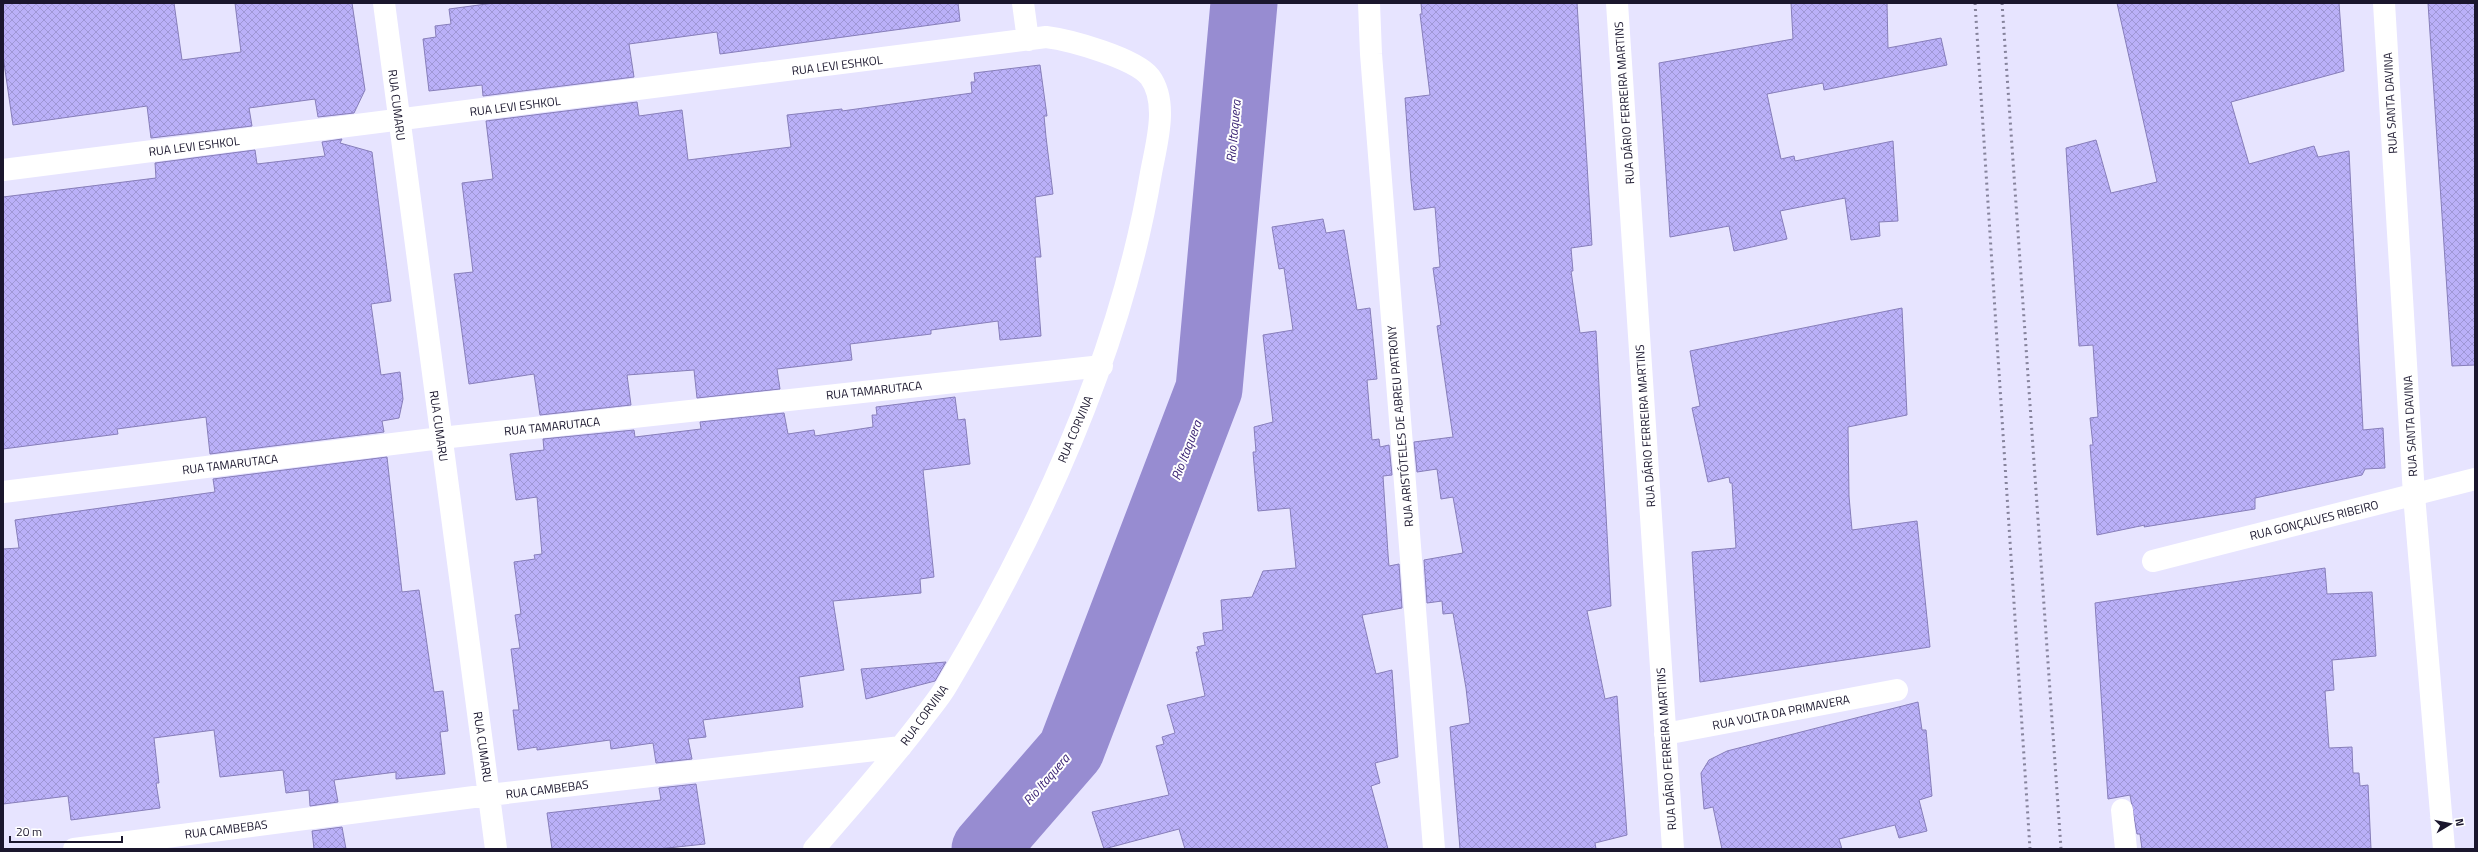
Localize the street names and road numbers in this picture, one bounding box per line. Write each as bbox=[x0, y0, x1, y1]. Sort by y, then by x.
street label: RUA DÁRIO FERREIRA MARTINS bbox=[1609, 21, 1639, 185]
street label: RUA LEVI ESHKOL bbox=[791, 50, 884, 80]
street label: RUA SANTA DAVINA bbox=[2378, 52, 2402, 154]
street label: RUA CUMARU bbox=[383, 68, 411, 142]
street label: RUA LEVI ESHKOL bbox=[469, 91, 562, 121]
street label: RUA LEVI ESHKOL bbox=[148, 131, 241, 161]
street label: RUA ARISTÓTELES DE ABREU PATRONY bbox=[1382, 324, 1418, 528]
street label: RUA DÁRIO FERREIRA MARTINS bbox=[1630, 344, 1660, 508]
street label: RUA SANTA DAVINA bbox=[2398, 375, 2422, 477]
street label: RUA TAMARUTACA bbox=[825, 376, 923, 404]
street label: RUA CUMARU bbox=[425, 389, 453, 463]
street label: RUA CORVINA bbox=[1052, 392, 1098, 466]
street label: RUA TAMARUTACA bbox=[503, 412, 601, 440]
street label: RUA TAMARUTACA bbox=[181, 449, 279, 479]
street label: RUA GONÇALVES RIBEIRO bbox=[2247, 495, 2381, 545]
street label: RUA DÁRIO FERREIRA MARTINS bbox=[1651, 667, 1681, 831]
street label: RUA CORVINA bbox=[895, 680, 953, 750]
street label: RUA VOLTA DA PRIMAVERA bbox=[1711, 689, 1851, 735]
street label: RUA CUMARU bbox=[469, 710, 497, 784]
street label: RUA CAMBEBAS bbox=[504, 774, 590, 804]
street label: RUA CAMBEBAS bbox=[183, 814, 269, 844]

